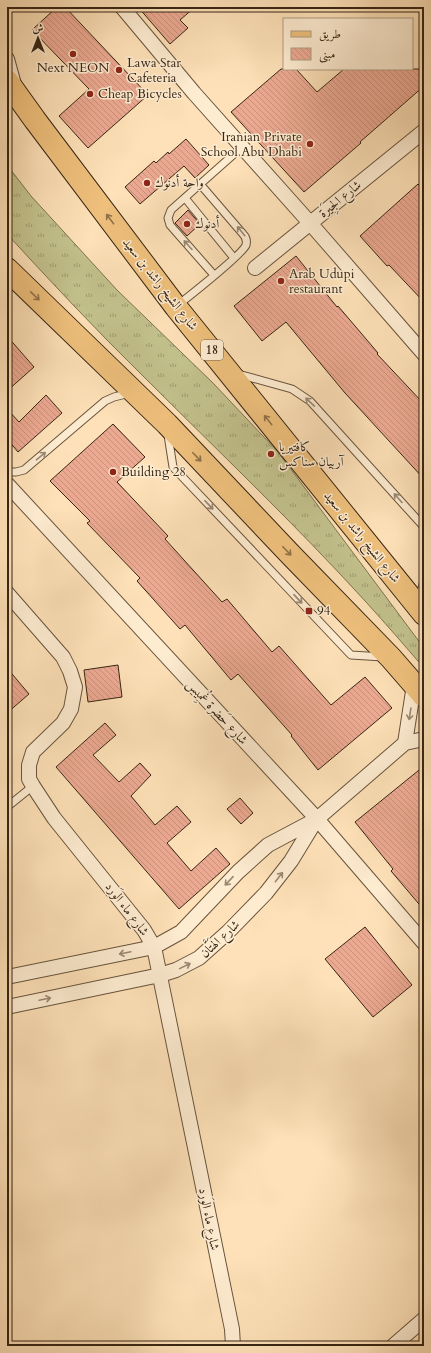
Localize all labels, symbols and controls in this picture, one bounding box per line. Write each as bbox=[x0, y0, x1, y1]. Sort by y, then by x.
north arrow bbox=[18, 18, 58, 58]
legend bbox=[283, 18, 413, 70]
text: ش bbox=[33, 21, 44, 36]
text: طريق bbox=[319, 26, 341, 42]
text: مبنى bbox=[319, 46, 335, 63]
marker: Next NEON bbox=[68, 49, 78, 59]
place label: Lawa Star Cafeteria bbox=[127, 54, 181, 87]
place label: Next NEON bbox=[37, 59, 109, 77]
marker: Lawa Star Cafeteria bbox=[114, 65, 124, 75]
place label: Cheap Bicycles bbox=[98, 85, 182, 103]
marker: Cheap Bicycles bbox=[85, 89, 95, 99]
place label: Iranian Private School Abu Dhabi bbox=[201, 128, 302, 161]
marker: Iranian Private School Abu Dhabi bbox=[305, 139, 315, 149]
place label: واحة أدنوك bbox=[155, 174, 204, 192]
street label: شارع الجِيرَة bbox=[314, 175, 366, 223]
marker: واحة أدنوك bbox=[142, 178, 152, 188]
one-way arrow bbox=[105, 214, 114, 225]
place label: أدنوك bbox=[195, 215, 219, 233]
marker: أدنوك bbox=[182, 219, 192, 229]
one-way arrow bbox=[237, 226, 245, 237]
street label: شارع الشيخ راشد بن سعيد bbox=[116, 234, 202, 335]
one-way arrow bbox=[184, 241, 193, 251]
place label: Arab Udupi restaurant bbox=[289, 265, 355, 298]
marker: Arab Udupi restaurant bbox=[276, 276, 286, 286]
one-way arrow bbox=[30, 292, 40, 301]
road number: 18 bbox=[201, 340, 223, 360]
one-way arrow bbox=[305, 397, 315, 407]
one-way arrow bbox=[263, 415, 272, 426]
place label: كافتيريا آربيان سناكس bbox=[279, 438, 345, 471]
marker: كافتيريا آربيان سناكس bbox=[266, 449, 276, 459]
one-way arrow bbox=[35, 451, 46, 460]
one-way arrow bbox=[192, 451, 201, 461]
place label: Building 28 bbox=[121, 463, 186, 481]
marker: Building 28 bbox=[108, 467, 118, 477]
street label: شارع الشيخ راشد بن سعيد bbox=[318, 487, 405, 588]
one-way arrow bbox=[393, 493, 403, 503]
one-way arrow bbox=[204, 500, 214, 510]
one-way arrow bbox=[282, 546, 292, 556]
one-way arrow bbox=[293, 594, 303, 604]
place label: 94 bbox=[317, 602, 331, 620]
marker: 94 bbox=[304, 606, 314, 616]
street label: شارع حَضرة غُمِيس bbox=[181, 674, 253, 750]
one-way arrow bbox=[406, 707, 414, 720]
one-way arrow bbox=[275, 872, 283, 883]
one-way arrow bbox=[224, 876, 233, 887]
street label: شارع ماء الوَرد bbox=[99, 878, 154, 941]
street label: شارع الهَتَّان bbox=[194, 914, 245, 964]
one-way arrow bbox=[119, 949, 132, 957]
one-way arrow bbox=[179, 961, 191, 969]
one-way arrow bbox=[38, 994, 51, 1002]
street label: شارع ماء الوَرد bbox=[192, 1186, 225, 1252]

